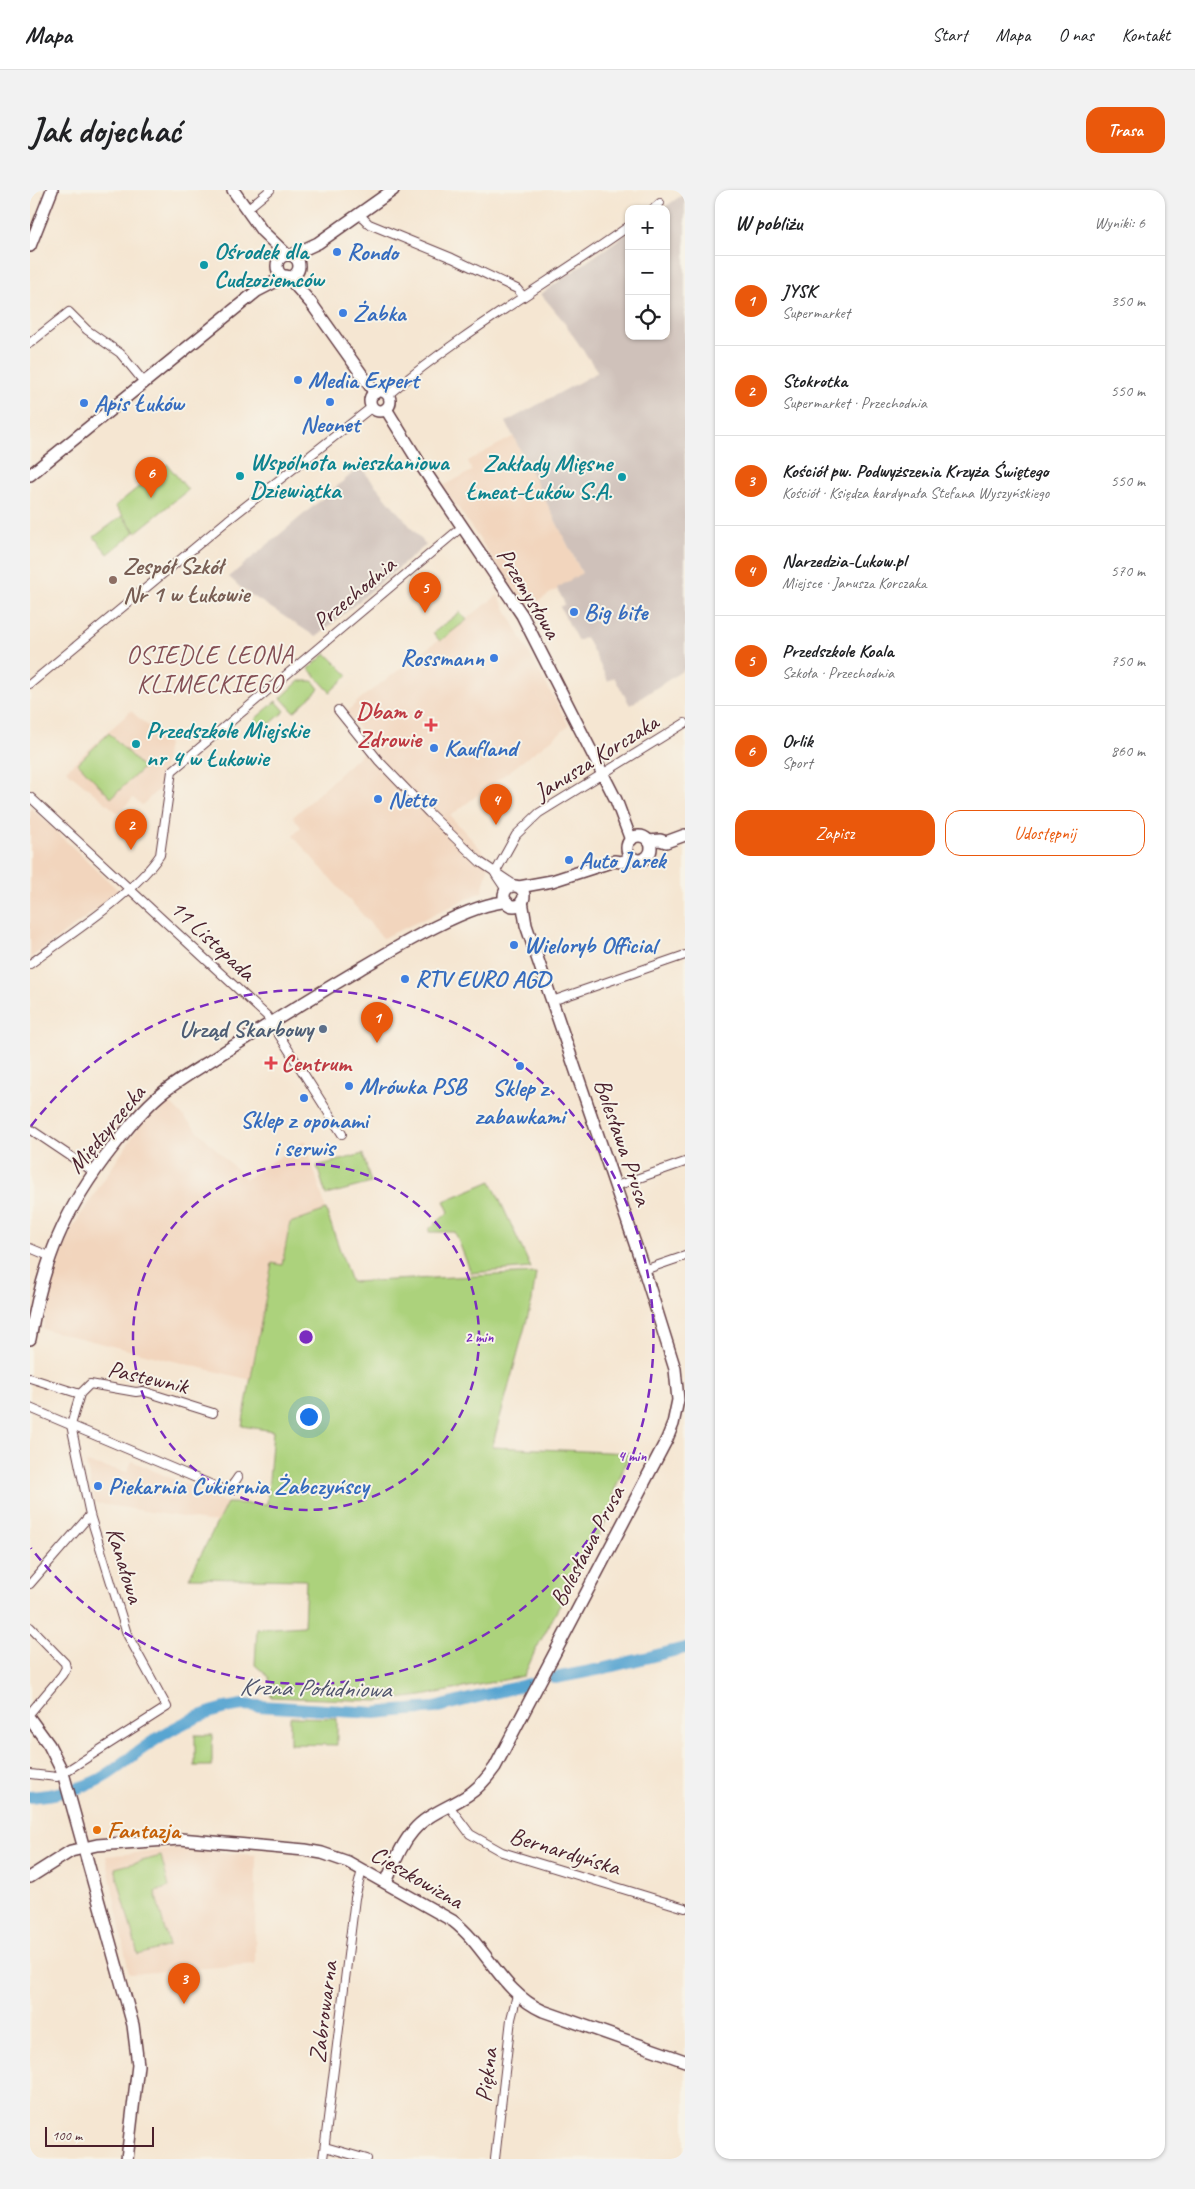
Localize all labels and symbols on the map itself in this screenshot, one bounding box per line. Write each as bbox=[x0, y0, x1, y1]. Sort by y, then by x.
place label: Ośrodek dla Cudzoziemców bbox=[214, 236, 326, 294]
place label: Rondo bbox=[347, 237, 400, 267]
marker: Rondo bbox=[331, 246, 343, 258]
marker: Ośrodek dla Cudzoziemców bbox=[198, 259, 210, 271]
place label: Żabka bbox=[353, 298, 408, 328]
marker: Żabka bbox=[337, 307, 349, 319]
place label: Media Expert bbox=[308, 365, 422, 395]
marker: Media Expert bbox=[292, 374, 304, 386]
place label: Apis Łuków bbox=[94, 388, 186, 418]
marker: Neonet bbox=[324, 396, 336, 408]
marker: Apis Łuków bbox=[78, 397, 90, 409]
place label: Neonet bbox=[301, 409, 362, 439]
place label: Wspólnota mieszkaniowa Dziewiątka bbox=[250, 447, 451, 505]
place label: Zakłady Mięsne Łmeat-Łuków S.A. bbox=[466, 448, 614, 506]
pin: 6 bbox=[135, 457, 167, 498]
marker: Wspólnota mieszkaniowa Dziewiątka bbox=[234, 470, 246, 482]
marker: Zakłady Mięsne Łmeat-Łuków S.A. bbox=[616, 471, 628, 483]
street label: Przemysłowa bbox=[490, 542, 568, 645]
street label: Przechodnia bbox=[306, 549, 403, 636]
place label: Zespół Szkół Nr 1 w Łukowie bbox=[123, 551, 251, 609]
pin: 5 bbox=[409, 572, 441, 613]
marker: Zespół Szkół Nr 1 w Łukowie bbox=[107, 574, 119, 586]
place label: Big bite bbox=[584, 597, 649, 627]
marker: Big bite bbox=[568, 606, 580, 618]
district label: OSIEDLE LEONA KLIMECKIEGO bbox=[126, 639, 294, 700]
place label: Rossmann bbox=[400, 643, 485, 673]
marker: Rossmann bbox=[488, 652, 500, 664]
place label: Dbam o Zdrowie bbox=[356, 696, 423, 754]
street label: Janusza Korczaka bbox=[528, 706, 665, 808]
place label: Przedszkole Miejskie nr 4 w Łukowie bbox=[146, 715, 310, 773]
marker: Dbam o Zdrowie bbox=[425, 719, 437, 731]
place label: Kaufland bbox=[444, 733, 521, 763]
marker: Przedszkole Miejskie nr 4 w Łukowie bbox=[130, 738, 142, 750]
marker: Kaufland bbox=[428, 742, 440, 754]
place label: Netto bbox=[388, 784, 438, 814]
pin: 4 bbox=[480, 784, 512, 825]
marker: Netto bbox=[372, 793, 384, 805]
pin: 2 bbox=[115, 809, 147, 850]
place label: Auto Jarek bbox=[579, 845, 668, 875]
marker: Auto Jarek bbox=[563, 854, 575, 866]
street label: 11 Listopada bbox=[164, 893, 263, 988]
place label: Wieloryb Official bbox=[524, 930, 661, 960]
marker: Wieloryb Official bbox=[508, 939, 520, 951]
place label: RTV EURO AGD bbox=[415, 964, 553, 994]
marker: RTV EURO AGD bbox=[399, 973, 411, 985]
pin: 1 bbox=[361, 1002, 393, 1043]
place label: Urząd Skarbowy bbox=[179, 1014, 316, 1044]
marker: Urząd Skarbowy bbox=[317, 1023, 329, 1035]
place label: Centrum bbox=[281, 1048, 353, 1078]
marker: Centrum bbox=[265, 1057, 277, 1069]
marker: Sklep z zabawkami bbox=[514, 1060, 526, 1072]
place label: Mrówka PSB bbox=[359, 1071, 468, 1101]
place label: Sklep z zabawkami bbox=[475, 1073, 568, 1131]
street label: Bolesława Prusa bbox=[587, 1075, 659, 1211]
street label: Międzyrzecka bbox=[60, 1078, 153, 1179]
marker: Mrówka PSB bbox=[343, 1080, 355, 1092]
marker: Sklep z oponami i serwis bbox=[298, 1092, 310, 1104]
place label: Sklep z oponami i serwis bbox=[240, 1105, 371, 1163]
centre of rings bbox=[297, 1328, 315, 1346]
text: 2 min bbox=[465, 1328, 494, 1347]
street label: Pastewnik bbox=[105, 1353, 193, 1401]
your location bbox=[296, 1404, 322, 1430]
text: 4 min bbox=[618, 1447, 647, 1466]
place label: Piekarnia Cukiernia Żabczyńscy bbox=[108, 1471, 371, 1501]
street label: Bolesława Prusa bbox=[543, 1479, 632, 1611]
marker: Piekarnia Cukiernia Żabczyńscy bbox=[92, 1480, 104, 1492]
street label: Kanałowa bbox=[99, 1524, 151, 1608]
water label: Krzna Południowa bbox=[239, 1671, 393, 1705]
place label: Fantazja bbox=[107, 1815, 182, 1845]
street label: Bernardyńska bbox=[506, 1820, 625, 1882]
marker: Fantazja bbox=[91, 1824, 103, 1836]
street label: Cieszkowizna bbox=[365, 1839, 470, 1916]
street label: Zabrowarna bbox=[302, 1958, 344, 2065]
pin: 3 bbox=[168, 1963, 200, 2004]
street label: Piękna bbox=[468, 2045, 504, 2103]
scale bar bbox=[45, 2124, 154, 2147]

